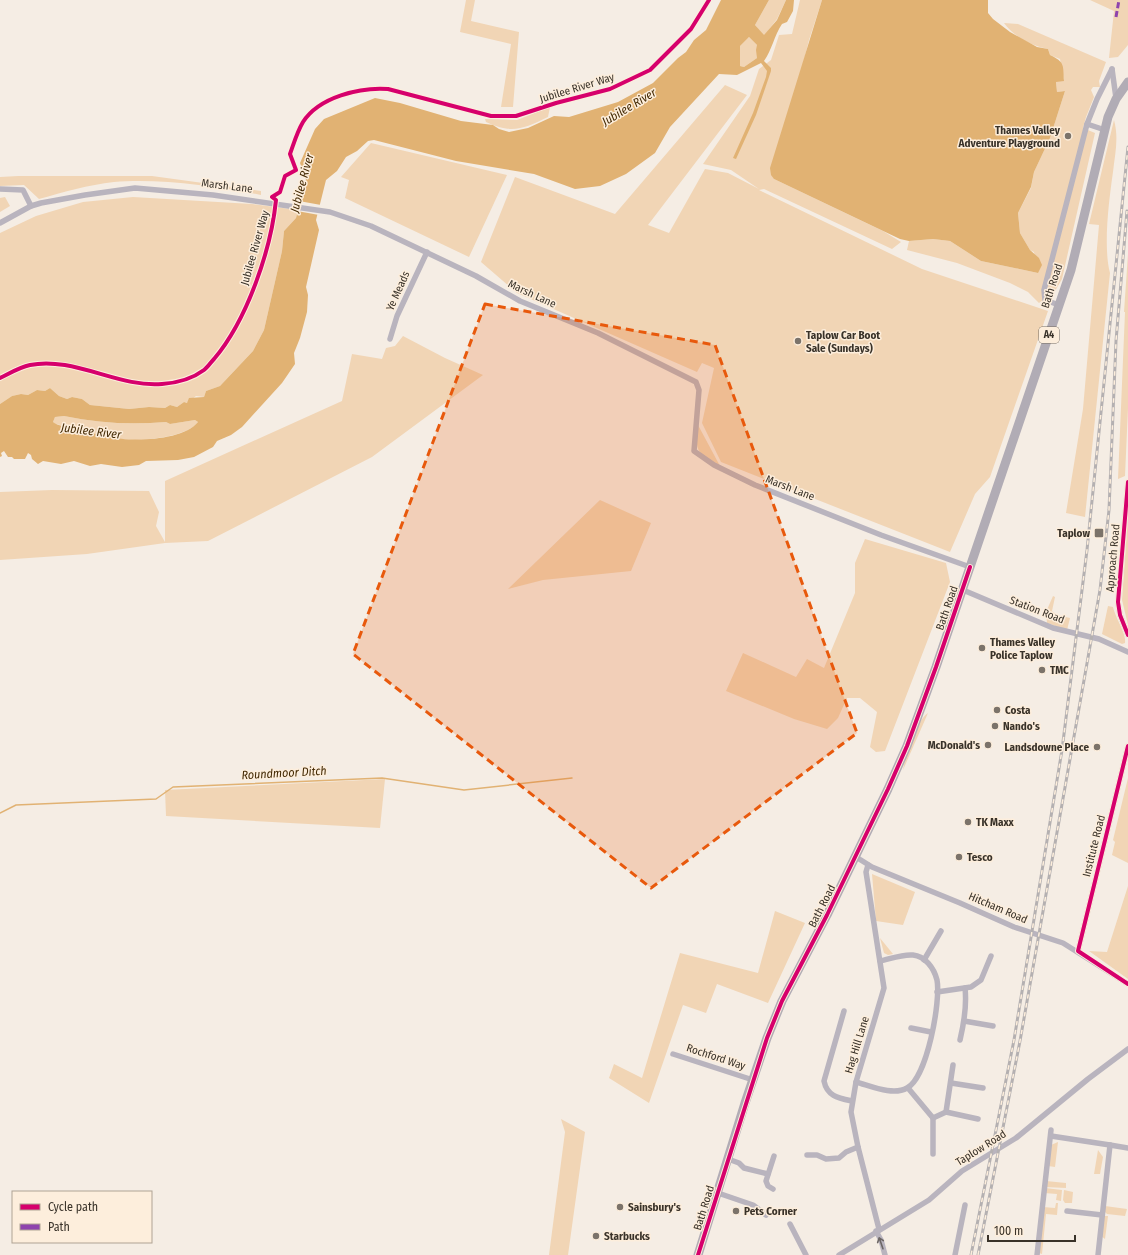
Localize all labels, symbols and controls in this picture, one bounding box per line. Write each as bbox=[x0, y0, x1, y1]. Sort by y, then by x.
street label: Jubilee River Way bbox=[538, 70, 616, 106]
water label: Jubilee River bbox=[599, 85, 659, 129]
place label: Thames Valley Adventure Playground bbox=[958, 124, 1061, 150]
marker: Thames Valley Adventure Playground bbox=[1063, 131, 1073, 141]
water label: Jubilee River bbox=[287, 151, 317, 215]
street label: Marsh Lane bbox=[201, 176, 253, 196]
street label: Jubilee River Way bbox=[238, 209, 272, 287]
street label: Bath Road bbox=[1039, 262, 1065, 310]
street label: Ye Meads bbox=[384, 269, 413, 313]
street label: Marsh Lane bbox=[506, 277, 558, 311]
road number: A4 bbox=[1039, 327, 1059, 343]
place label: Taplow Car Boot Sale (Sundays) bbox=[806, 329, 880, 355]
marker: Taplow Car Boot Sale (Sundays) bbox=[793, 336, 803, 346]
water label: Jubilee River bbox=[59, 420, 123, 442]
street label: Marsh Lane bbox=[764, 473, 816, 503]
street label: Approach Road bbox=[1104, 524, 1122, 592]
place label: Taplow bbox=[1057, 527, 1090, 540]
marker: Taplow bbox=[1093, 527, 1105, 539]
street label: Bath Road bbox=[933, 584, 961, 632]
street label: Station Road bbox=[1008, 594, 1066, 626]
place label: Thames Valley Police Taplow bbox=[990, 636, 1056, 662]
marker: Thames Valley Police Taplow bbox=[977, 643, 987, 653]
place label: TMC bbox=[1050, 664, 1069, 677]
marker: TMC bbox=[1037, 665, 1047, 675]
place label: Costa bbox=[1005, 704, 1031, 717]
marker: Costa bbox=[992, 705, 1002, 715]
place label: Nando's bbox=[1003, 720, 1040, 733]
marker: Nando's bbox=[990, 721, 1000, 731]
place label: McDonald's bbox=[928, 739, 980, 752]
marker: McDonald's bbox=[983, 740, 993, 750]
place label: Landsdowne Place bbox=[1004, 741, 1089, 754]
marker: Landsdowne Place bbox=[1092, 742, 1102, 752]
water label: Roundmoor Ditch bbox=[241, 764, 327, 782]
street label: Institute Road bbox=[1080, 814, 1108, 878]
place label: TK Maxx bbox=[976, 816, 1015, 829]
marker: TK Maxx bbox=[963, 817, 973, 827]
place label: Tesco bbox=[967, 851, 993, 864]
marker: Tesco bbox=[954, 852, 964, 862]
street label: Bath Road bbox=[806, 882, 838, 930]
street label: Hitcham Road bbox=[967, 890, 1029, 926]
street label: Hag Hill Lane bbox=[842, 1015, 872, 1075]
street label: Rochford Way bbox=[685, 1041, 747, 1073]
street label: Taplow Road bbox=[953, 1127, 1009, 1169]
street label: Bath Road bbox=[691, 1184, 717, 1232]
legend bbox=[12, 1191, 152, 1243]
text: Cycle path bbox=[48, 1200, 98, 1214]
place label: Sainsbury's bbox=[628, 1201, 681, 1214]
marker: Sainsbury's bbox=[615, 1202, 625, 1212]
place label: Pets Corner bbox=[744, 1205, 798, 1218]
marker: Pets Corner bbox=[731, 1206, 741, 1216]
scale bar bbox=[988, 1217, 1075, 1243]
text: Path bbox=[48, 1220, 70, 1234]
text: 100 m bbox=[994, 1224, 1023, 1238]
place label: Starbucks bbox=[604, 1230, 650, 1243]
marker: Starbucks bbox=[591, 1231, 601, 1241]
one-way arrow bbox=[877, 1236, 884, 1249]

